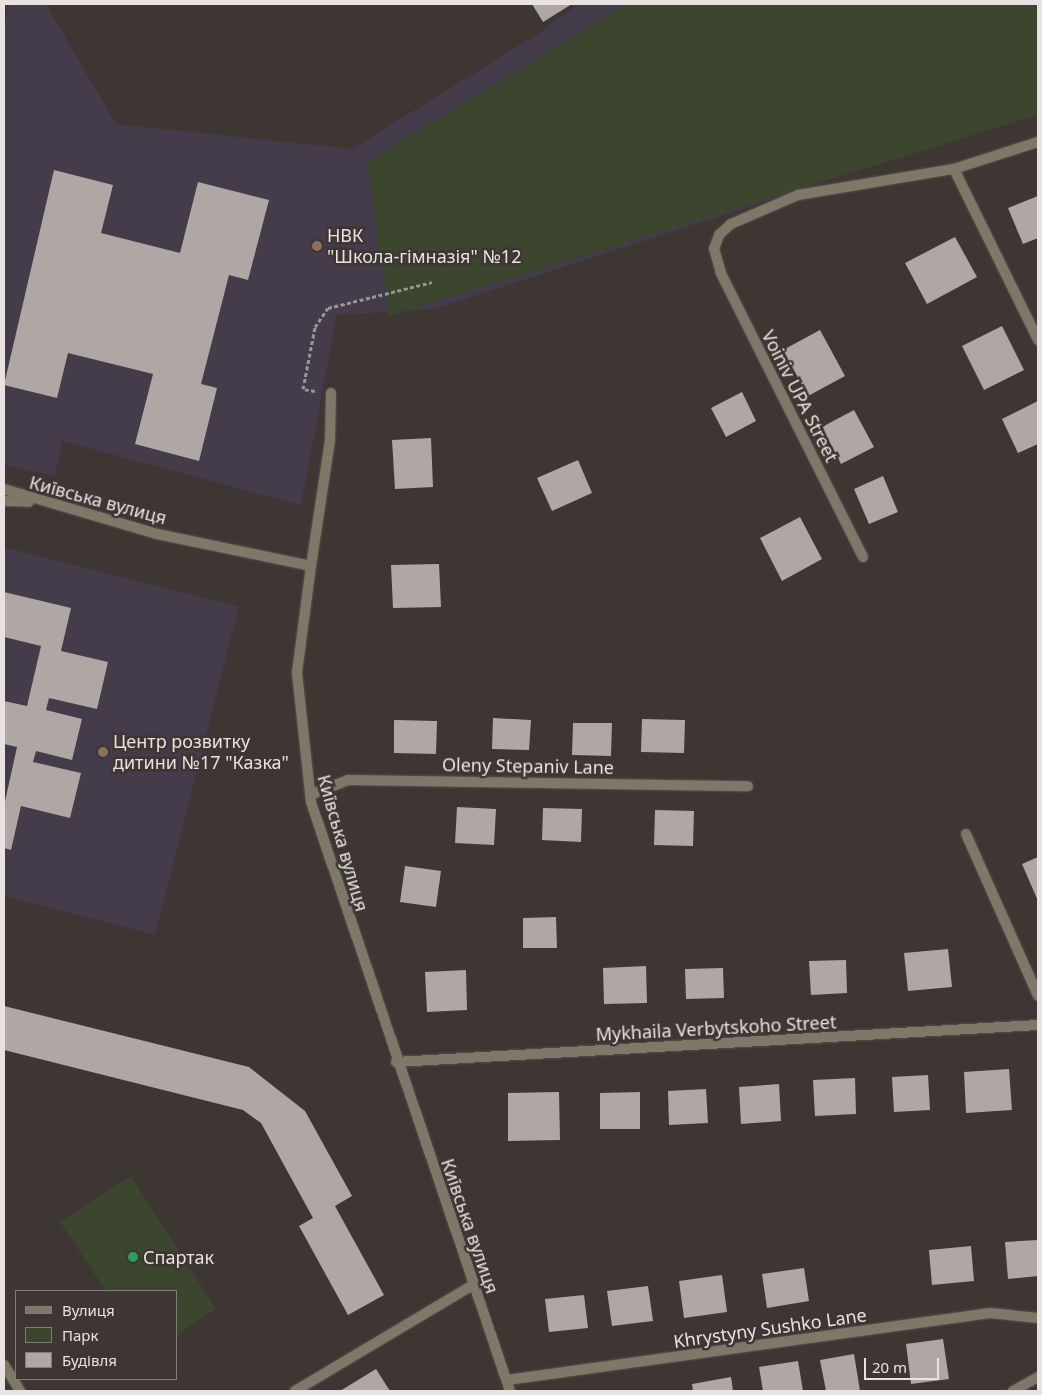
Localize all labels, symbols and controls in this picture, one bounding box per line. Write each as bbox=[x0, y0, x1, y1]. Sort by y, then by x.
place label: НВК "Школа-гімназія" №12 bbox=[327, 225, 521, 268]
marker: НВК "Школа-гімназія" №12 bbox=[311, 240, 323, 252]
street label: Voiniv UPA Street bbox=[757, 326, 843, 466]
street label: Київська вулиця bbox=[27, 471, 169, 529]
place label: Центр розвитку дитини №17 "Казка" bbox=[113, 731, 289, 774]
marker: Центр розвитку дитини №17 "Казка" bbox=[97, 746, 109, 758]
street label: Oleny Stepaniv Lane bbox=[442, 754, 614, 778]
street label: Київська вулиця bbox=[313, 772, 373, 914]
street label: Mykhaila Verbytskoho Street bbox=[595, 1011, 837, 1045]
street label: Київська вулиця bbox=[437, 1156, 503, 1296]
place label: Спартак bbox=[143, 1246, 214, 1268]
marker: Спартак bbox=[127, 1251, 139, 1263]
legend bbox=[15, 1290, 178, 1380]
text: Вулиця bbox=[62, 1300, 115, 1320]
street label: Khrystyny Sushko Lane bbox=[672, 1304, 868, 1352]
text: Парк bbox=[62, 1325, 98, 1345]
scale bar bbox=[867, 1348, 942, 1380]
text: Будівля bbox=[62, 1350, 117, 1370]
text: 20 m bbox=[872, 1357, 907, 1377]

